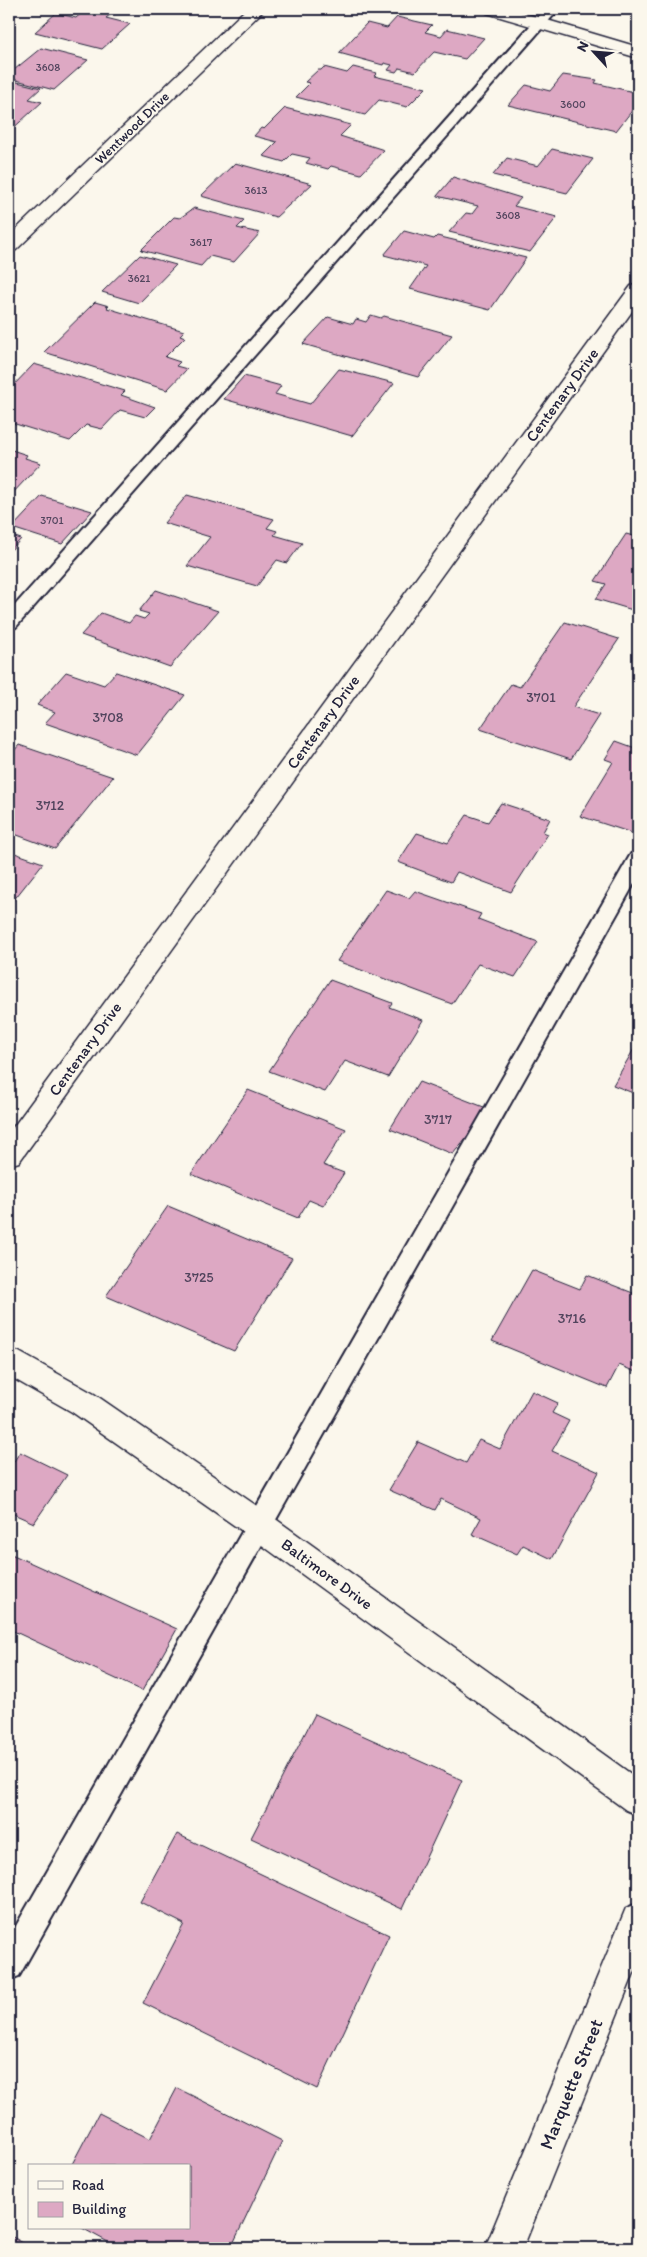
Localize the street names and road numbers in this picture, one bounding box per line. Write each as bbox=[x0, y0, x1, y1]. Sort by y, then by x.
street label: Wentwood Drive bbox=[91, 88, 173, 168]
street label: Centenary Drive bbox=[522, 344, 602, 446]
street label: Centenary Drive bbox=[283, 671, 363, 773]
street label: Centenary Drive bbox=[45, 998, 125, 1100]
street label: Baltimore Drive bbox=[278, 1534, 377, 1614]
street label: Marquette Street bbox=[534, 2015, 608, 2153]

